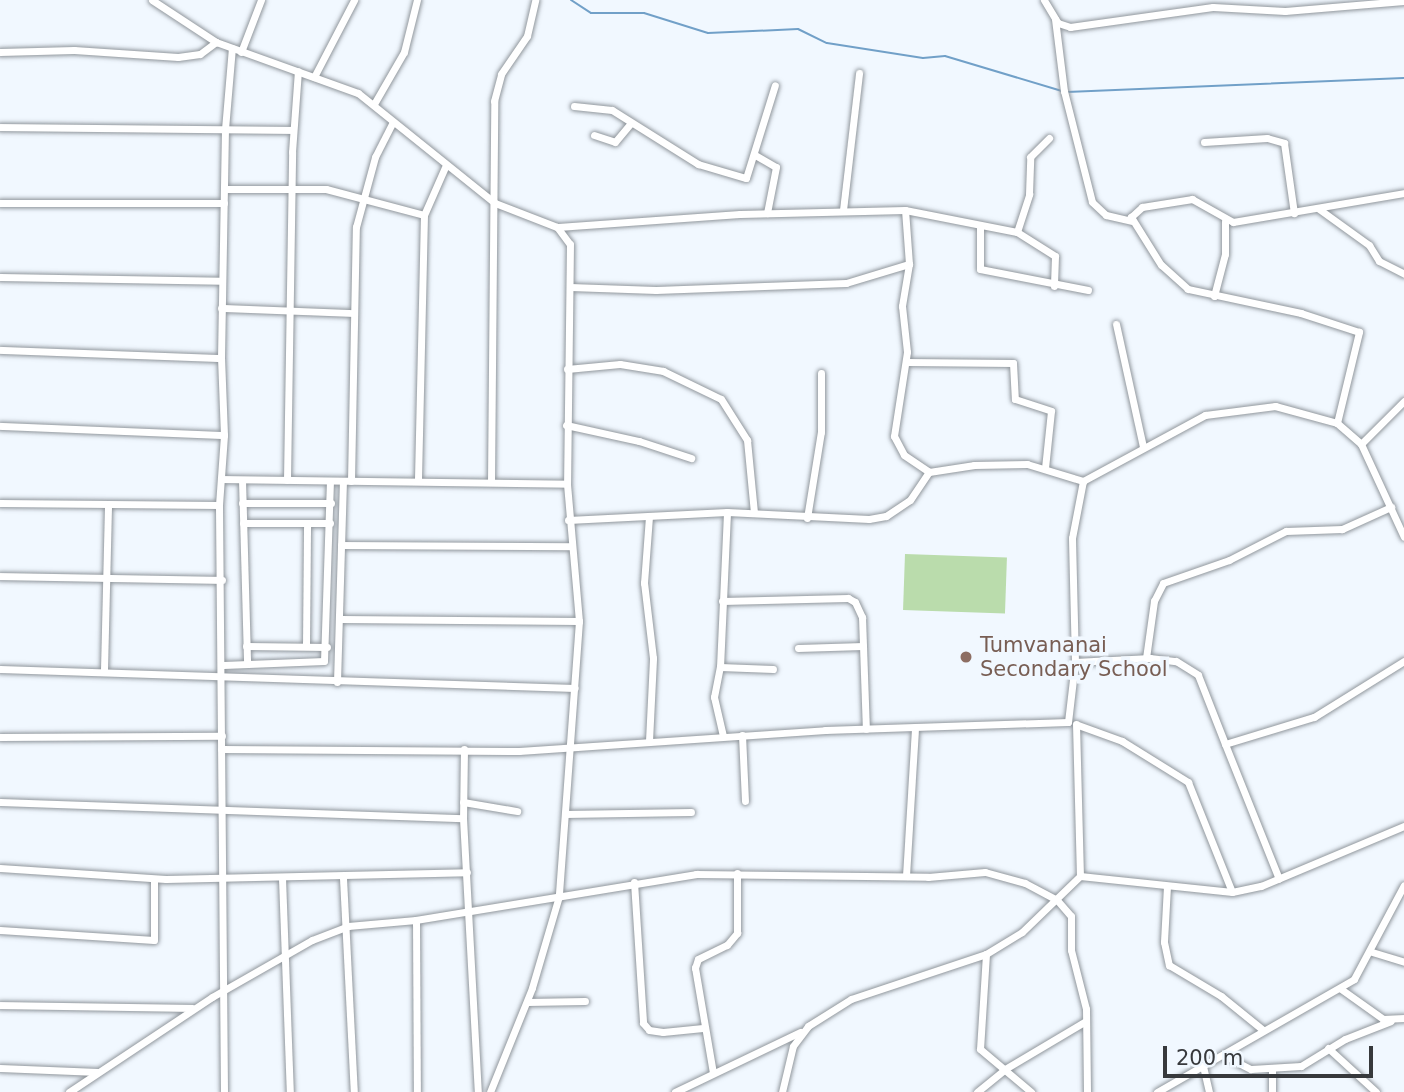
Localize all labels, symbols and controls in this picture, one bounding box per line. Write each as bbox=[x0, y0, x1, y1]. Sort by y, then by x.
place label: Tumvananai Secondary School bbox=[980, 632, 1168, 682]
marker: Tumvananai Secondary School bbox=[958, 649, 974, 665]
scale bar bbox=[1166, 1032, 1376, 1076]
text: 200 m bbox=[1176, 1046, 1243, 1070]

